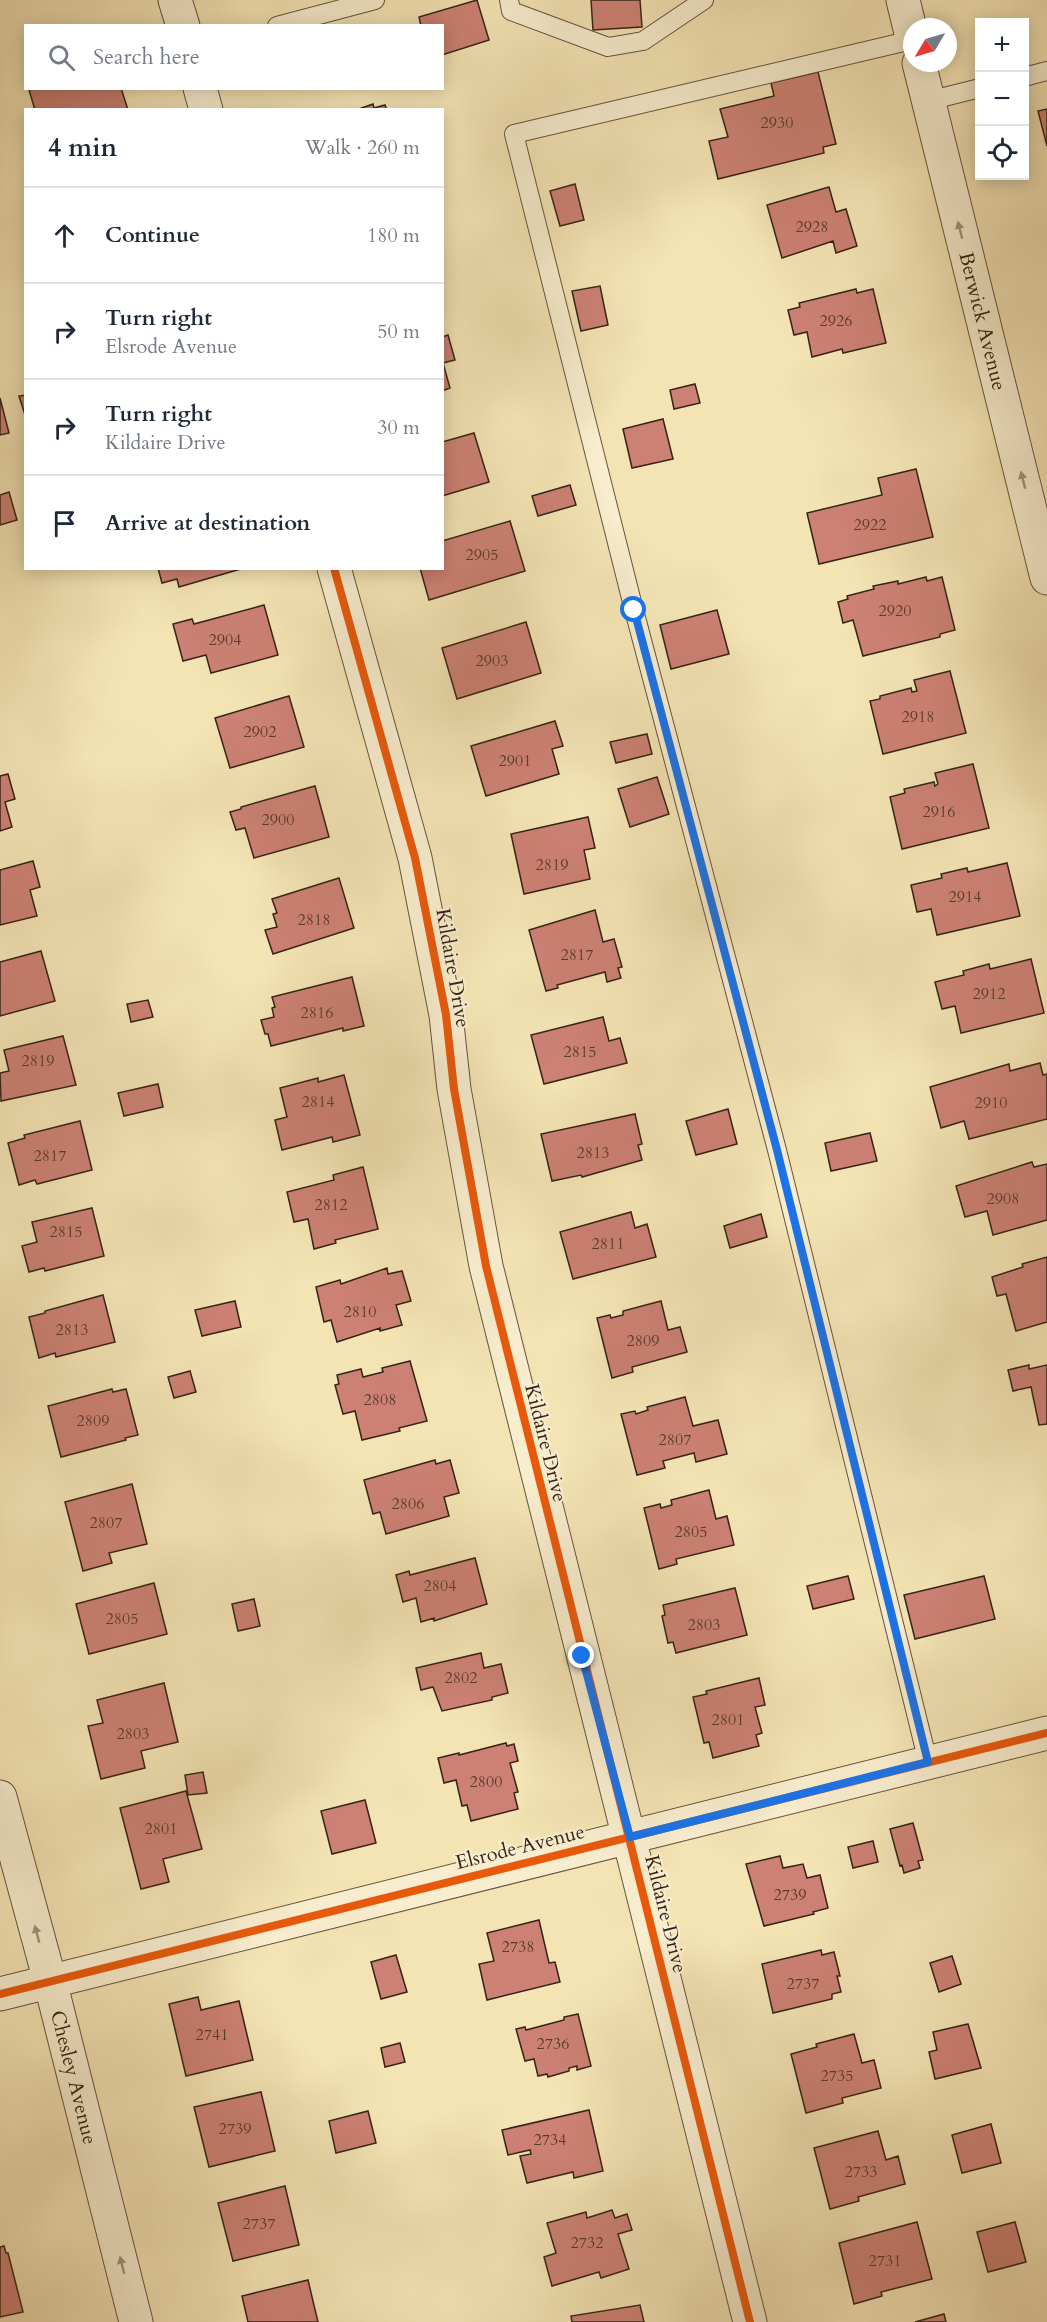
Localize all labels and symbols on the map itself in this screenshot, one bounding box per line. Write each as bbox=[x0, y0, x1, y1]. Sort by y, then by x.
north arrow bbox=[903, 18, 957, 72]
house number: 2930 bbox=[761, 112, 793, 134]
house number: 2928 bbox=[796, 216, 828, 238]
one-way arrow bbox=[955, 221, 965, 239]
street label: Berwick Avenue bbox=[953, 249, 1013, 393]
house number: 2926 bbox=[820, 310, 852, 332]
one-way arrow bbox=[1017, 471, 1027, 489]
house number: 2922 bbox=[854, 514, 886, 536]
house number: 2905 bbox=[466, 544, 498, 566]
route start bbox=[620, 596, 646, 622]
house number: 2920 bbox=[879, 600, 911, 622]
house number: 2904 bbox=[209, 629, 241, 651]
house number: 2903 bbox=[476, 650, 508, 672]
house number: 2918 bbox=[902, 706, 934, 728]
house number: 2902 bbox=[244, 721, 276, 743]
house number: 2901 bbox=[499, 750, 531, 772]
house number: 2916 bbox=[923, 801, 955, 823]
house number: 2900 bbox=[262, 809, 294, 831]
house number: 2819 bbox=[536, 854, 568, 876]
house number: 2914 bbox=[949, 886, 981, 908]
street label: Kildaire Drive bbox=[429, 906, 477, 1030]
house number: 2818 bbox=[298, 909, 330, 931]
house number: 2817 bbox=[561, 944, 593, 966]
house number: 2912 bbox=[973, 983, 1005, 1005]
house number: 2816 bbox=[301, 1002, 333, 1024]
house number: 2815 bbox=[564, 1041, 596, 1063]
house number: 2819 bbox=[22, 1050, 54, 1072]
house number: 2814 bbox=[302, 1091, 334, 1113]
house number: 2910 bbox=[975, 1092, 1007, 1114]
house number: 2813 bbox=[577, 1142, 609, 1164]
house number: 2817 bbox=[34, 1145, 66, 1167]
house number: 2908 bbox=[987, 1188, 1019, 1210]
house number: 2812 bbox=[315, 1194, 347, 1216]
house number: 2815 bbox=[50, 1221, 82, 1243]
house number: 2811 bbox=[592, 1233, 624, 1255]
house number: 2810 bbox=[344, 1301, 376, 1323]
house number: 2813 bbox=[56, 1319, 88, 1341]
house number: 2809 bbox=[627, 1330, 659, 1352]
street label: Kildaire Drive bbox=[518, 1381, 574, 1505]
house number: 2808 bbox=[364, 1389, 396, 1411]
house number: 2809 bbox=[77, 1410, 109, 1432]
house number: 2807 bbox=[659, 1429, 691, 1451]
house number: 2806 bbox=[392, 1493, 424, 1515]
house number: 2807 bbox=[90, 1512, 122, 1534]
house number: 2805 bbox=[675, 1521, 707, 1543]
house number: 2804 bbox=[424, 1575, 456, 1597]
house number: 2805 bbox=[106, 1608, 138, 1630]
house number: 2803 bbox=[688, 1614, 720, 1636]
route end bbox=[568, 1642, 594, 1668]
house number: 2802 bbox=[445, 1667, 477, 1689]
house number: 2801 bbox=[712, 1709, 744, 1731]
house number: 2803 bbox=[117, 1723, 149, 1745]
house number: 2800 bbox=[470, 1771, 502, 1793]
house number: 2801 bbox=[145, 1818, 177, 1840]
street label: Elsrode Avenue bbox=[453, 1818, 587, 1876]
street label: Kildaire Drive bbox=[638, 1852, 694, 1976]
house number: 2739 bbox=[774, 1884, 806, 1906]
one-way arrow bbox=[32, 1925, 41, 1943]
house number: 2738 bbox=[502, 1936, 534, 1958]
house number: 2737 bbox=[787, 1973, 819, 1995]
street label: Chesley Avenue bbox=[44, 2008, 104, 2147]
house number: 2741 bbox=[196, 2024, 228, 2046]
house number: 2736 bbox=[537, 2033, 569, 2055]
house number: 2735 bbox=[821, 2065, 853, 2087]
house number: 2739 bbox=[219, 2118, 251, 2140]
house number: 2734 bbox=[534, 2129, 566, 2151]
house number: 2733 bbox=[845, 2161, 877, 2183]
house number: 2737 bbox=[243, 2213, 275, 2235]
house number: 2732 bbox=[571, 2232, 603, 2254]
house number: 2731 bbox=[869, 2250, 901, 2272]
one-way arrow bbox=[116, 2256, 126, 2274]

